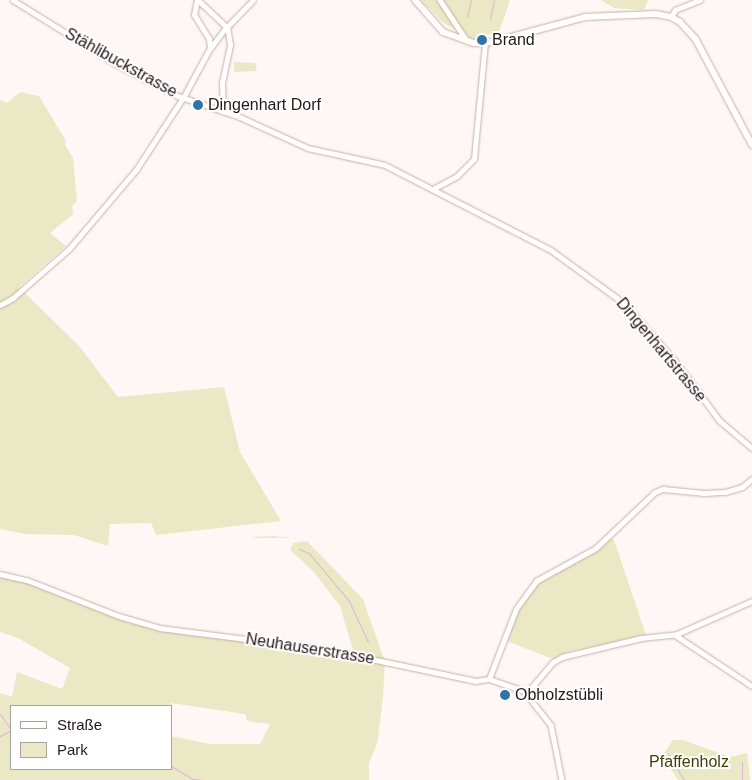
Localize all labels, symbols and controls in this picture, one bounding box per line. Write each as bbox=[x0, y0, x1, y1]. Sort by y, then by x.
street label: Stählibuckstrasse bbox=[62, 24, 180, 102]
place label: Brand bbox=[492, 30, 535, 50]
marker: Brand bbox=[476, 34, 488, 46]
place label: Dingenhart Dorf bbox=[208, 95, 321, 115]
marker: Dingenhart Dorf bbox=[192, 99, 204, 111]
street label: Dingenhartstrasse bbox=[612, 294, 710, 406]
street label: Neuhauserstrasse bbox=[244, 629, 376, 669]
place label: Obholzstübli bbox=[515, 685, 603, 705]
marker: Obholzstübli bbox=[499, 689, 511, 701]
legend bbox=[10, 705, 172, 770]
text: Straße bbox=[57, 716, 102, 733]
text: Park bbox=[57, 741, 88, 758]
park label: Pfaffenholz bbox=[649, 752, 729, 772]

